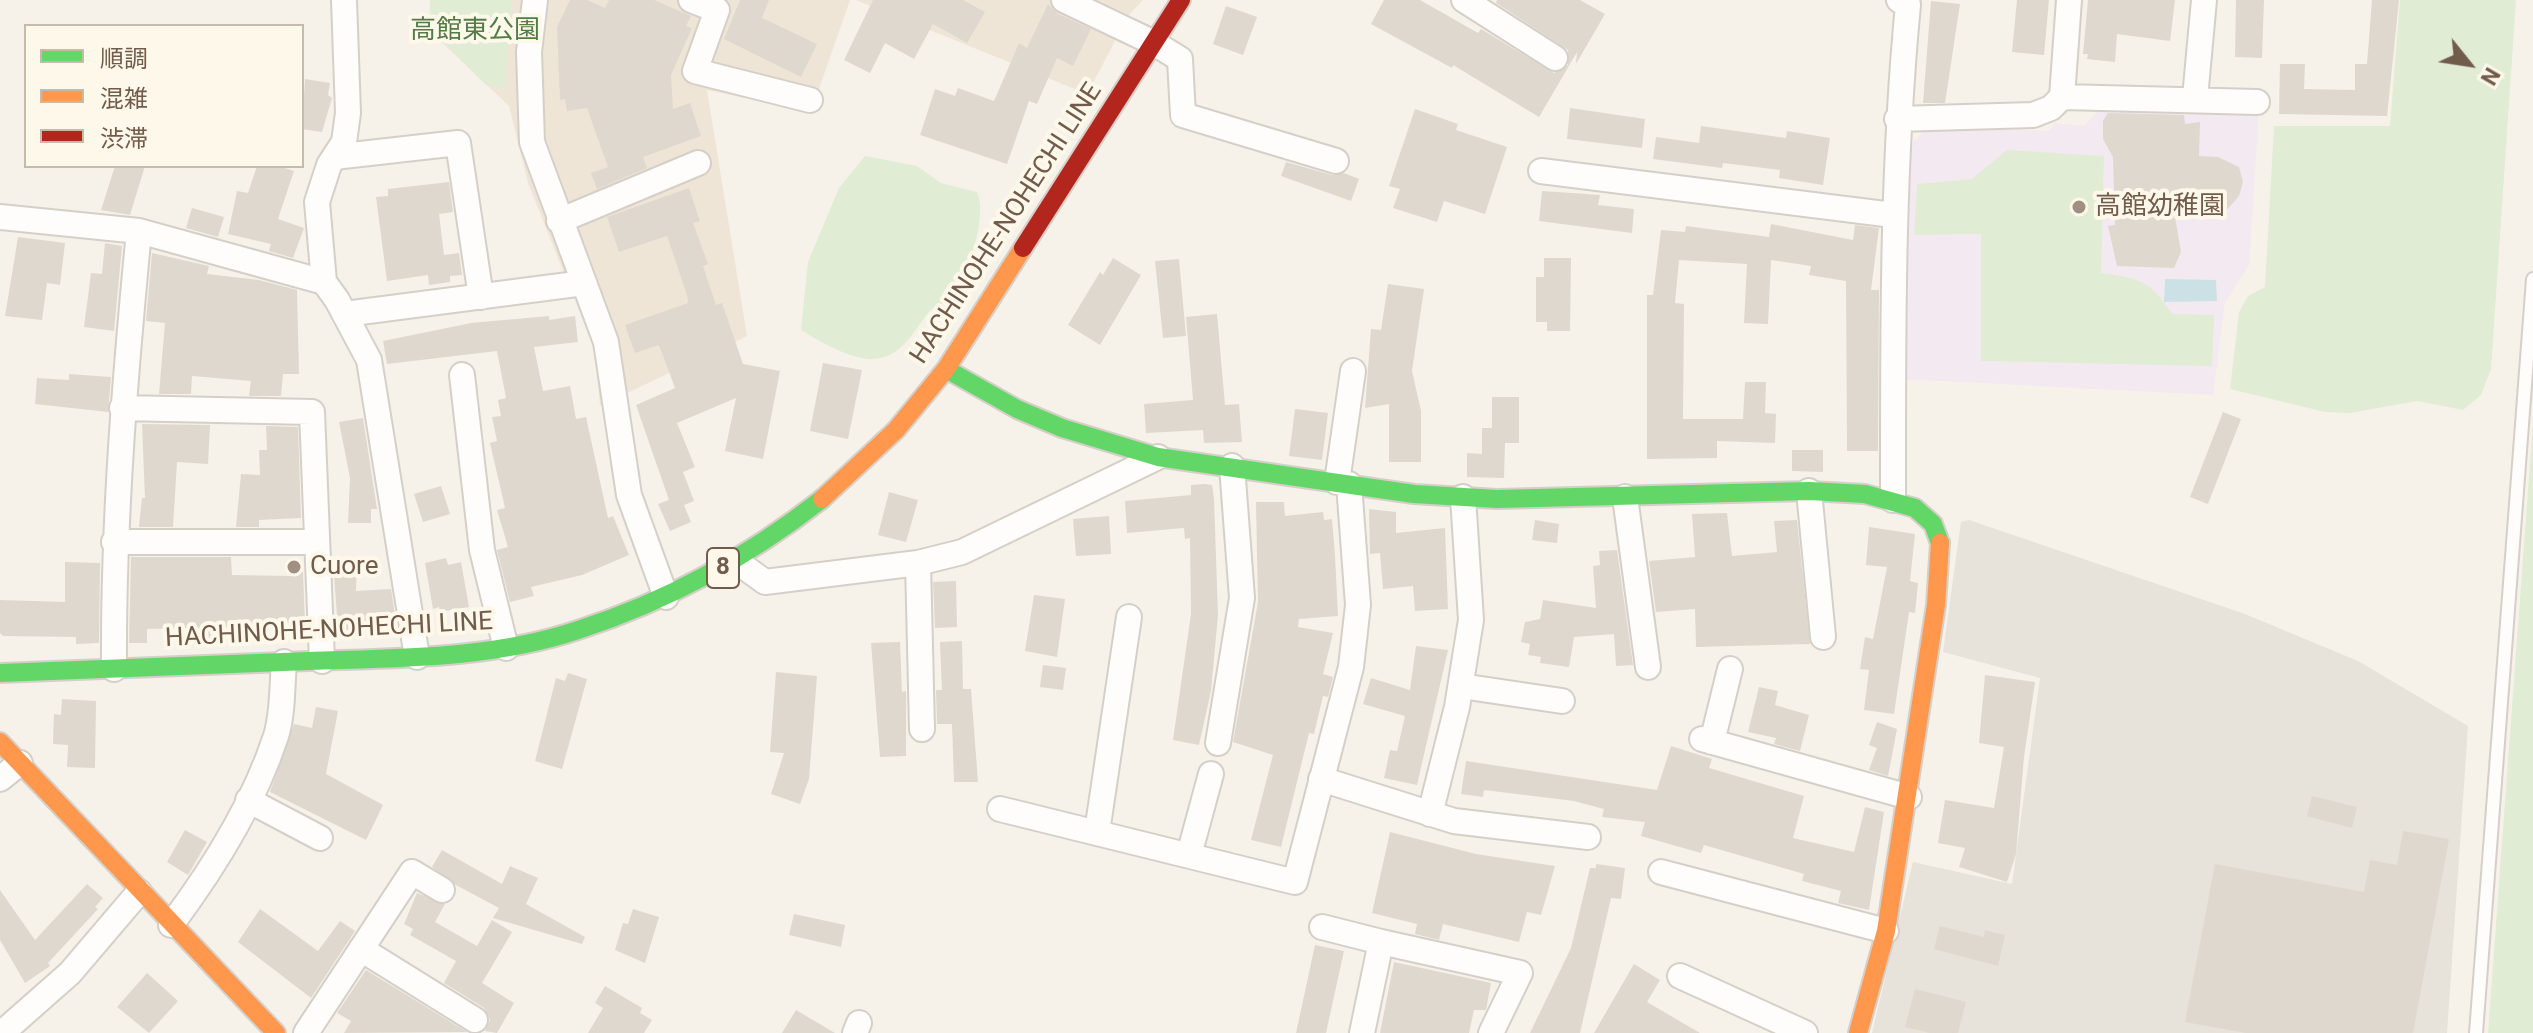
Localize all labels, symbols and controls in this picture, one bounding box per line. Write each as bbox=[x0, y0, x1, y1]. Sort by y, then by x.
park label: 高館東公園 bbox=[410, 15, 540, 47]
legend bbox=[24, 24, 304, 168]
north arrow bbox=[2429, 24, 2509, 104]
text: 順調 bbox=[100, 45, 148, 73]
text: N bbox=[2476, 63, 2505, 89]
street label: HACHINOHE-NOHECHI LINE bbox=[905, 78, 1109, 370]
text: 混雑 bbox=[100, 85, 148, 113]
text: 渋滞 bbox=[100, 125, 148, 153]
place label: 高館幼稚園 bbox=[2095, 191, 2225, 223]
marker: 高館幼稚園 bbox=[2070, 198, 2088, 216]
road number: 8 bbox=[707, 548, 739, 588]
place label: Cuore bbox=[310, 551, 378, 583]
marker: Cuore bbox=[285, 558, 303, 576]
street label: HACHINOHE-NOHECHI LINE bbox=[164, 607, 494, 655]

